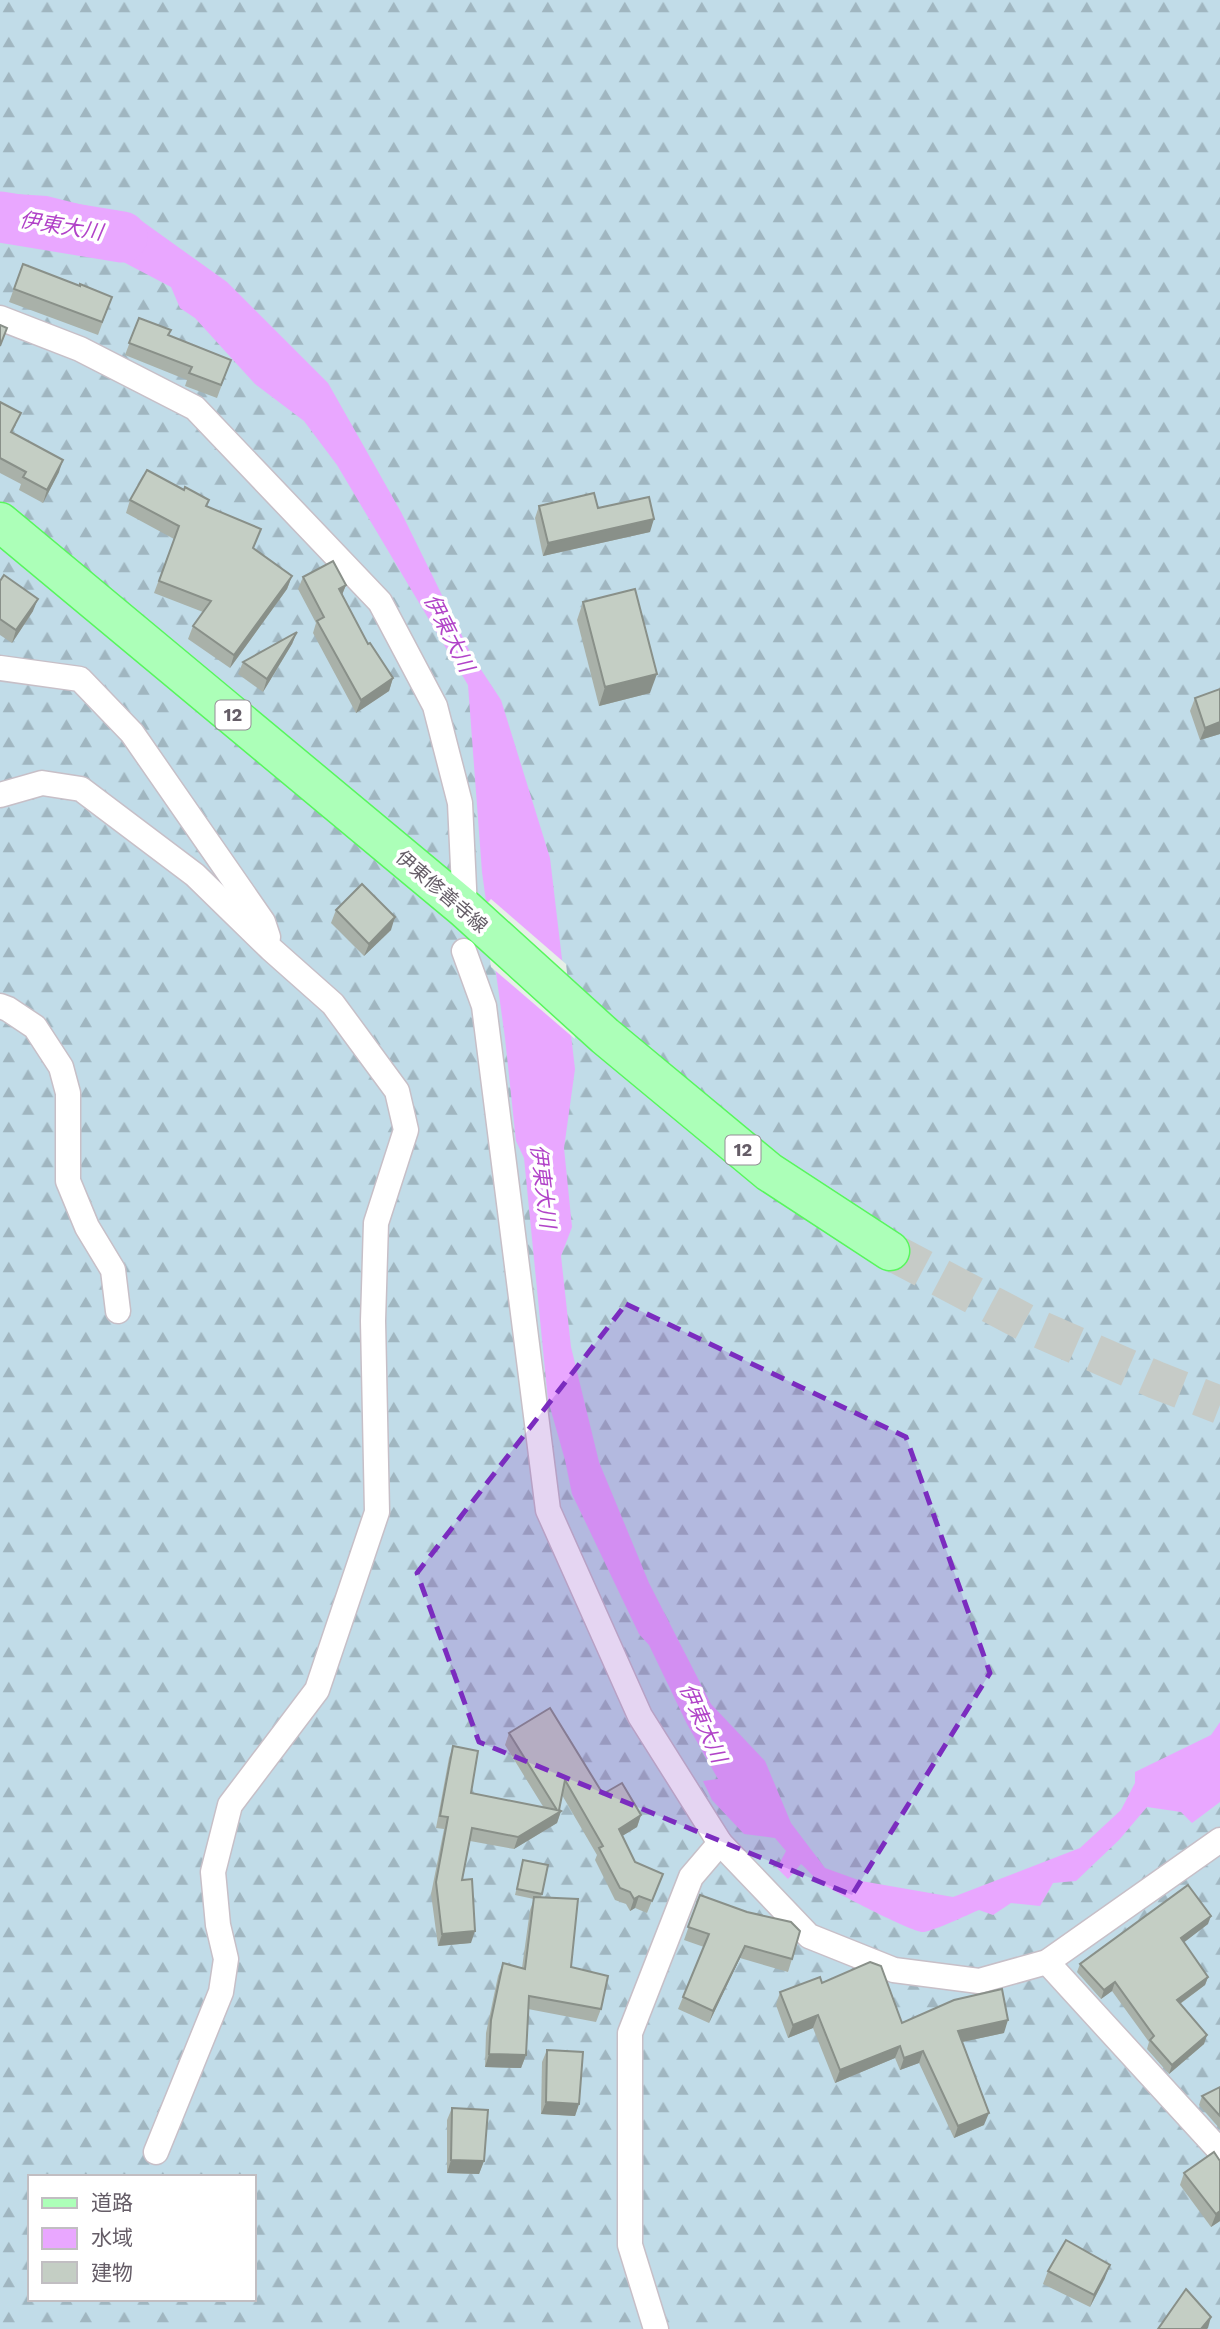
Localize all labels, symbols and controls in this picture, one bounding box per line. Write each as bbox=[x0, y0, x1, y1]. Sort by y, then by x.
water label: 伊東大川 bbox=[18, 207, 106, 245]
water label: 伊東大川 bbox=[419, 590, 481, 678]
road number: 12 bbox=[216, 700, 250, 730]
street label: 伊東修善寺線 bbox=[391, 845, 492, 937]
road number: 12 bbox=[726, 1135, 760, 1164]
water label: 伊東大川 bbox=[526, 1143, 561, 1231]
water label: 伊東大川 bbox=[675, 1679, 733, 1768]
legend bbox=[28, 2175, 256, 2301]
text: 道路 bbox=[91, 2190, 133, 2215]
text: 水域 bbox=[91, 2225, 133, 2250]
text: 建物 bbox=[91, 2260, 133, 2285]

